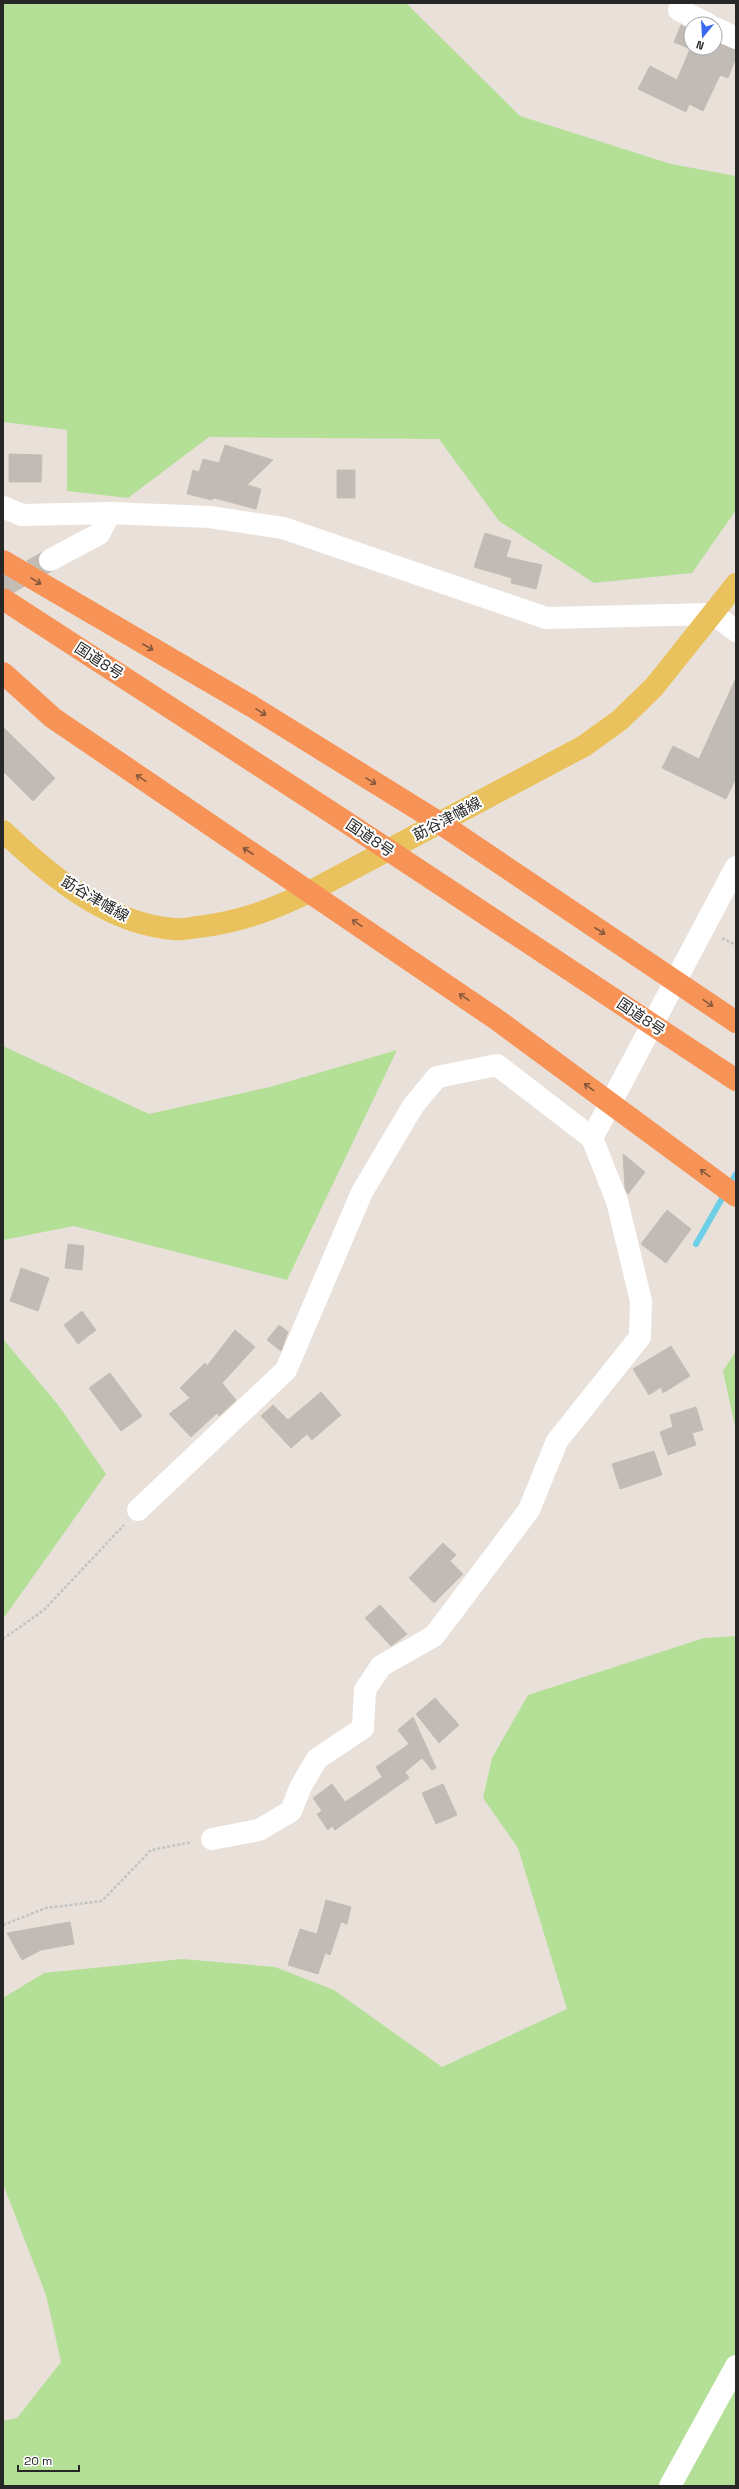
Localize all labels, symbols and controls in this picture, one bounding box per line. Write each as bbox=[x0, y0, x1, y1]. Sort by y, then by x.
north arrow bbox=[683, 16, 723, 56]
text: N bbox=[694, 38, 706, 53]
one-way arrow bbox=[30, 577, 41, 585]
street label: 国道8号 bbox=[71, 638, 127, 683]
one-way arrow bbox=[142, 643, 154, 651]
one-way arrow bbox=[255, 709, 267, 717]
one-way arrow bbox=[136, 774, 147, 782]
one-way arrow bbox=[365, 777, 377, 785]
street label: 莇谷津幡線 bbox=[409, 793, 484, 845]
street label: 国道8号 bbox=[342, 815, 398, 861]
one-way arrow bbox=[243, 847, 254, 856]
street label: 莇谷津幡線 bbox=[58, 872, 132, 926]
one-way arrow bbox=[352, 919, 363, 927]
one-way arrow bbox=[594, 928, 606, 936]
one-way arrow bbox=[459, 993, 470, 1001]
street label: 国道8号 bbox=[613, 994, 669, 1040]
one-way arrow bbox=[703, 999, 714, 1007]
one-way arrow bbox=[583, 1083, 594, 1091]
one-way arrow bbox=[699, 1169, 710, 1177]
scale bar bbox=[18, 2447, 79, 2473]
text: 20 m bbox=[24, 2453, 52, 2469]

